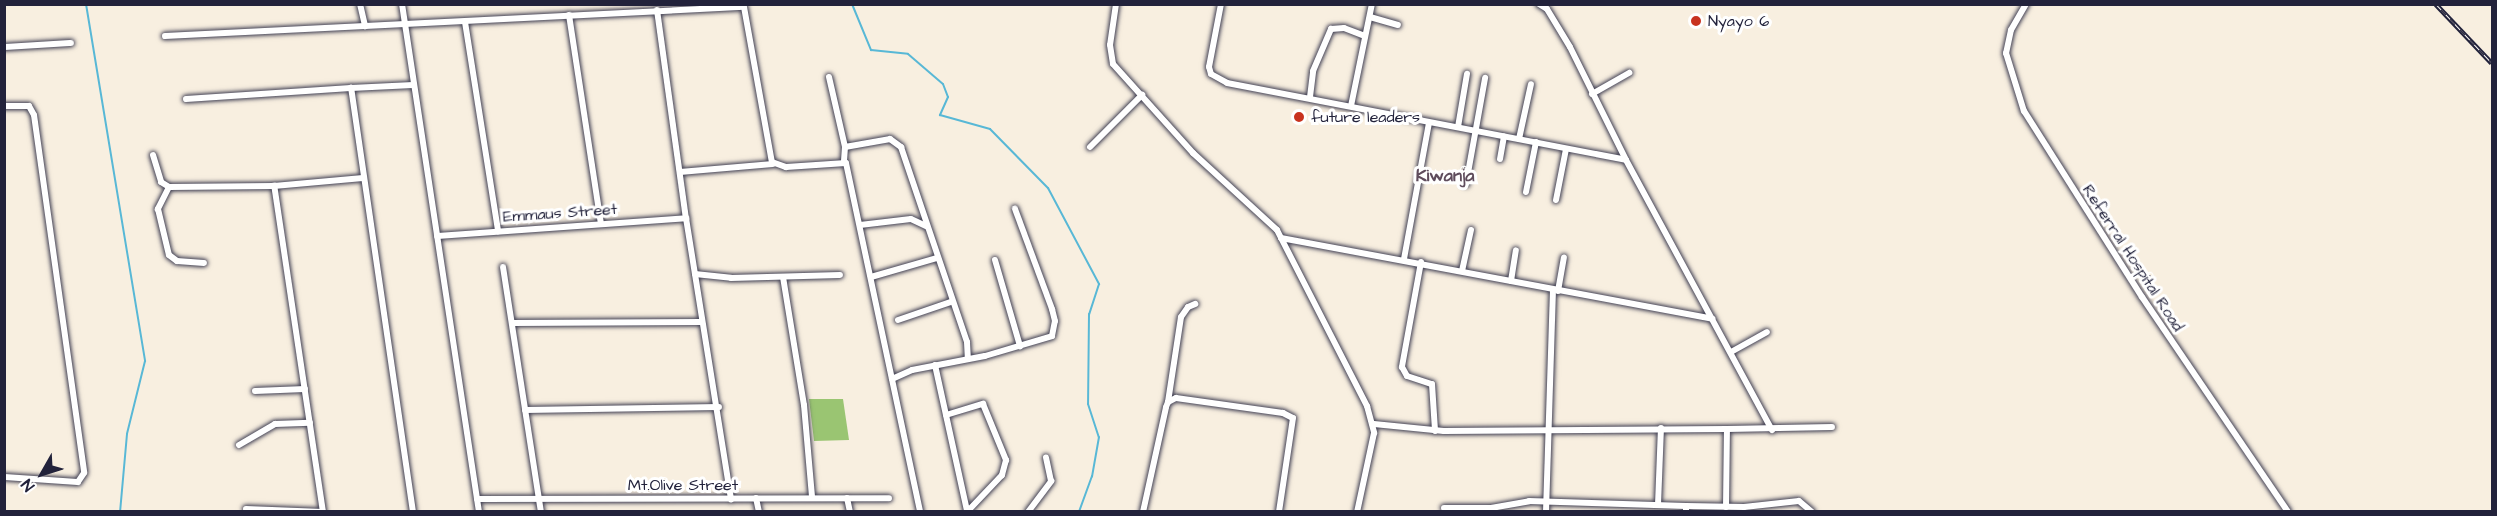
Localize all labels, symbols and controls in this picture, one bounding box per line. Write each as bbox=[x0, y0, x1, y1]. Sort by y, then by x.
place label: Nyayo 6 bbox=[1708, 11, 1769, 31]
marker: Nyayo 6 bbox=[1689, 14, 1703, 28]
place label: future leaders bbox=[1311, 107, 1420, 127]
marker: future leaders bbox=[1292, 110, 1306, 124]
district label: Kiwanja bbox=[1416, 165, 1474, 187]
street label: Referral Hospital Road bbox=[2078, 181, 2188, 335]
street label: Emmaus Street bbox=[502, 199, 618, 227]
north arrow bbox=[12, 444, 72, 504]
text: N bbox=[16, 475, 40, 496]
street label: Mt.Olive Street bbox=[628, 475, 738, 495]

